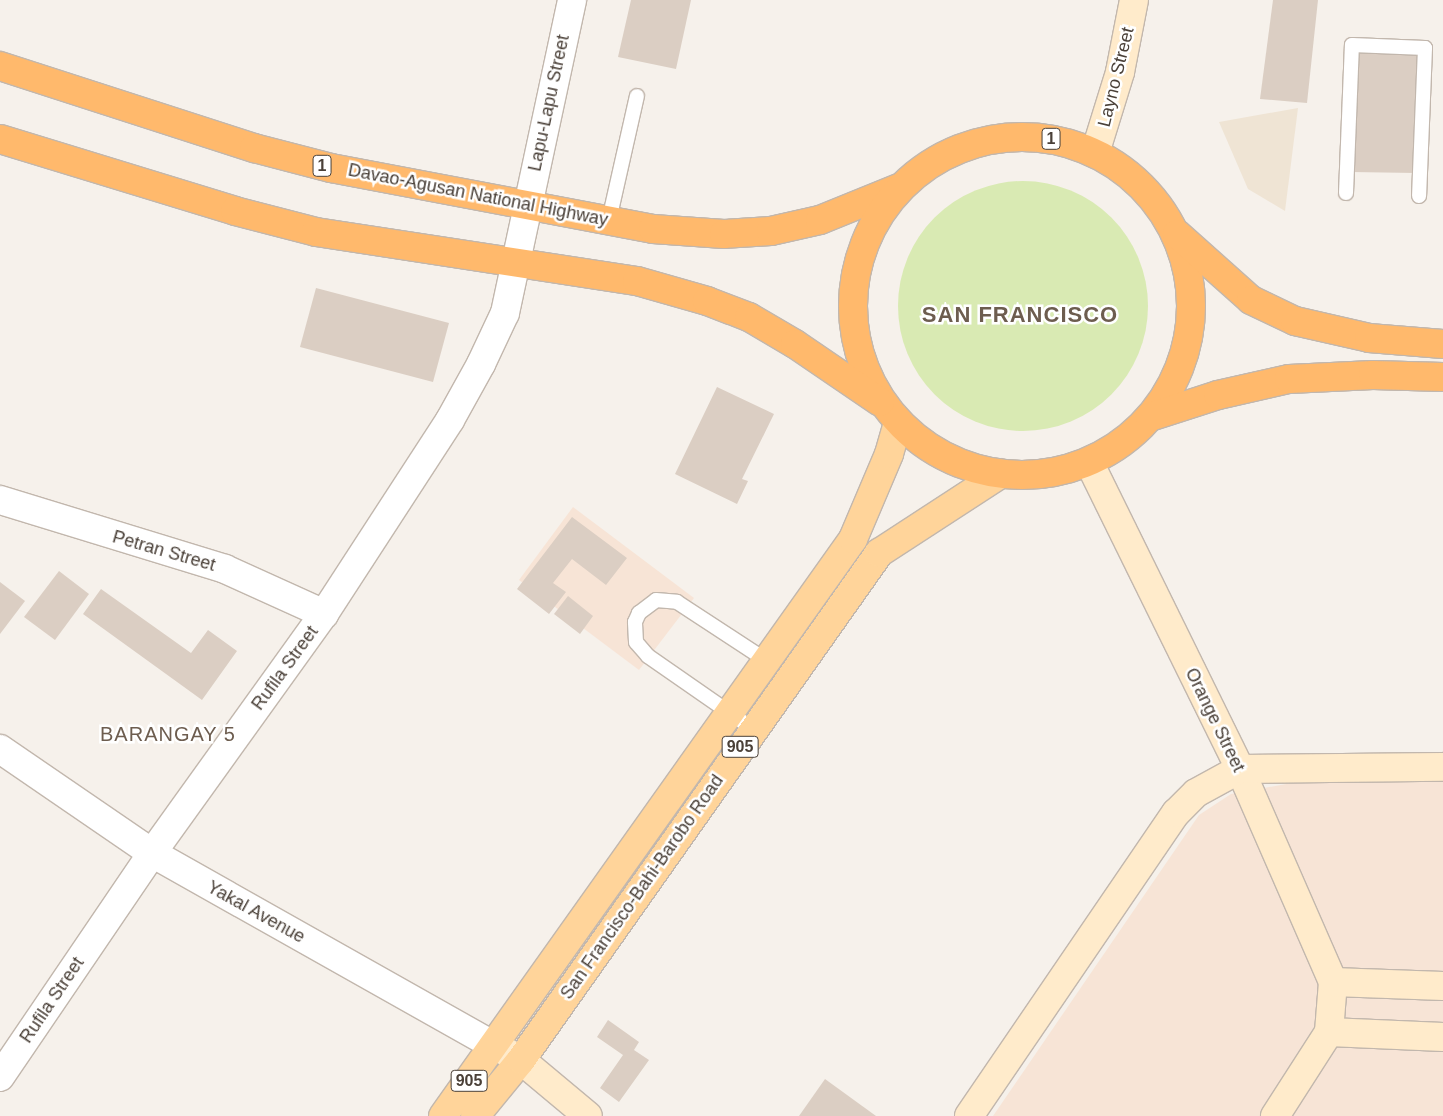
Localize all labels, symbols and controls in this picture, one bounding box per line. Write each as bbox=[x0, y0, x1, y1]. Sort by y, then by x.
street label: Layno Street bbox=[1093, 25, 1139, 129]
street label: Lapu-Lapu Street bbox=[524, 33, 574, 173]
road number: 1 bbox=[1041, 126, 1061, 152]
road number: 1 bbox=[312, 153, 332, 180]
street label: Davao-Agusan National Highway bbox=[346, 159, 610, 231]
district label: SAN FRANCISCO bbox=[920, 302, 1120, 328]
street label: Petran Street bbox=[110, 526, 218, 576]
street label: Rufila Street bbox=[247, 622, 323, 714]
street label: Orange Street bbox=[1181, 664, 1249, 776]
district label: BARANGAY 5 bbox=[99, 722, 237, 746]
road number: 905 bbox=[721, 734, 759, 760]
street label: San Francisco-Bahi-Barobo Road bbox=[556, 771, 728, 1003]
street label: Yakal Avenue bbox=[203, 876, 309, 948]
street label: Rufila Street bbox=[15, 953, 89, 1047]
road number: 905 bbox=[450, 1068, 488, 1094]

